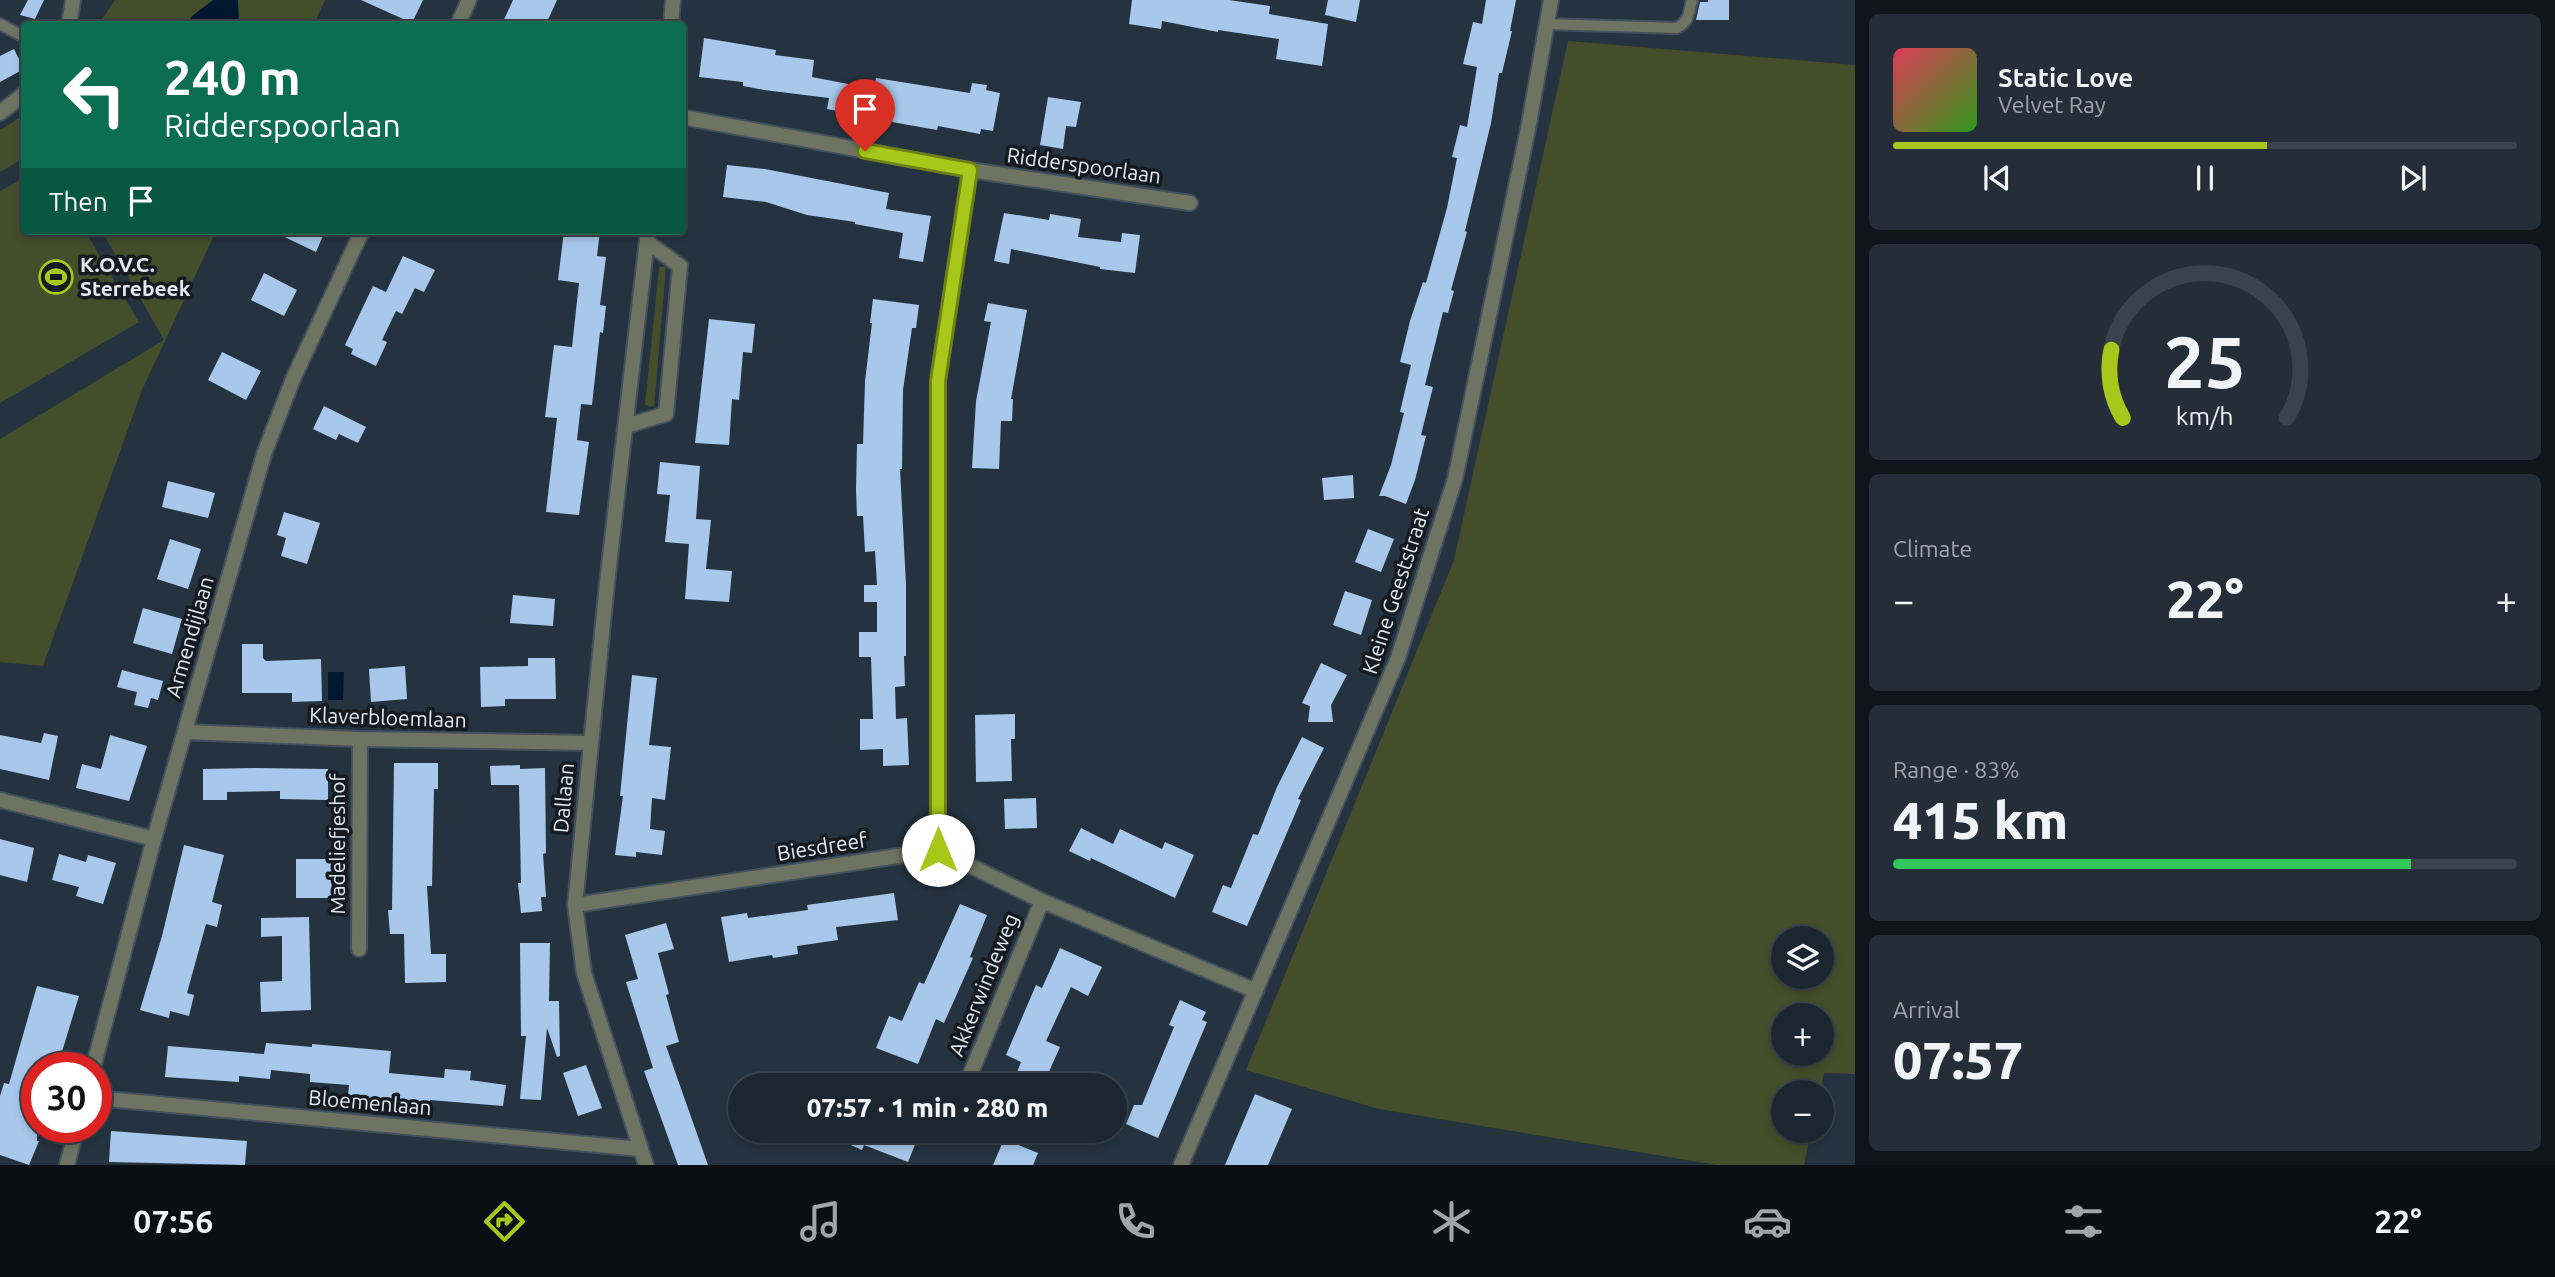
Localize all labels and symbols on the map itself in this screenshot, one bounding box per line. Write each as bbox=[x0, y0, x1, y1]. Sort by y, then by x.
pin bbox=[835, 79, 895, 151]
street label: Ridderspoorlaan bbox=[1006, 142, 1163, 188]
place label: K.O.V.C. Sterrebeek bbox=[80, 252, 191, 300]
sports icon: K.O.V.C. Sterrebeek bbox=[37, 258, 75, 296]
street label: Kleine Geeststraat bbox=[1357, 505, 1433, 677]
street label: Armendijlaan bbox=[160, 573, 218, 700]
street label: Klaverbloemlaan bbox=[309, 702, 467, 732]
street label: Dallaan bbox=[548, 762, 578, 834]
street label: Madeliefjeshof bbox=[325, 772, 349, 915]
position arrow bbox=[901, 813, 975, 887]
street label: Biesdreef bbox=[775, 827, 869, 865]
street label: Akkerwindeweg bbox=[944, 910, 1023, 1059]
speed limit sign: 30 bbox=[21, 1052, 112, 1143]
street label: Bloemenlaan bbox=[308, 1085, 433, 1119]

